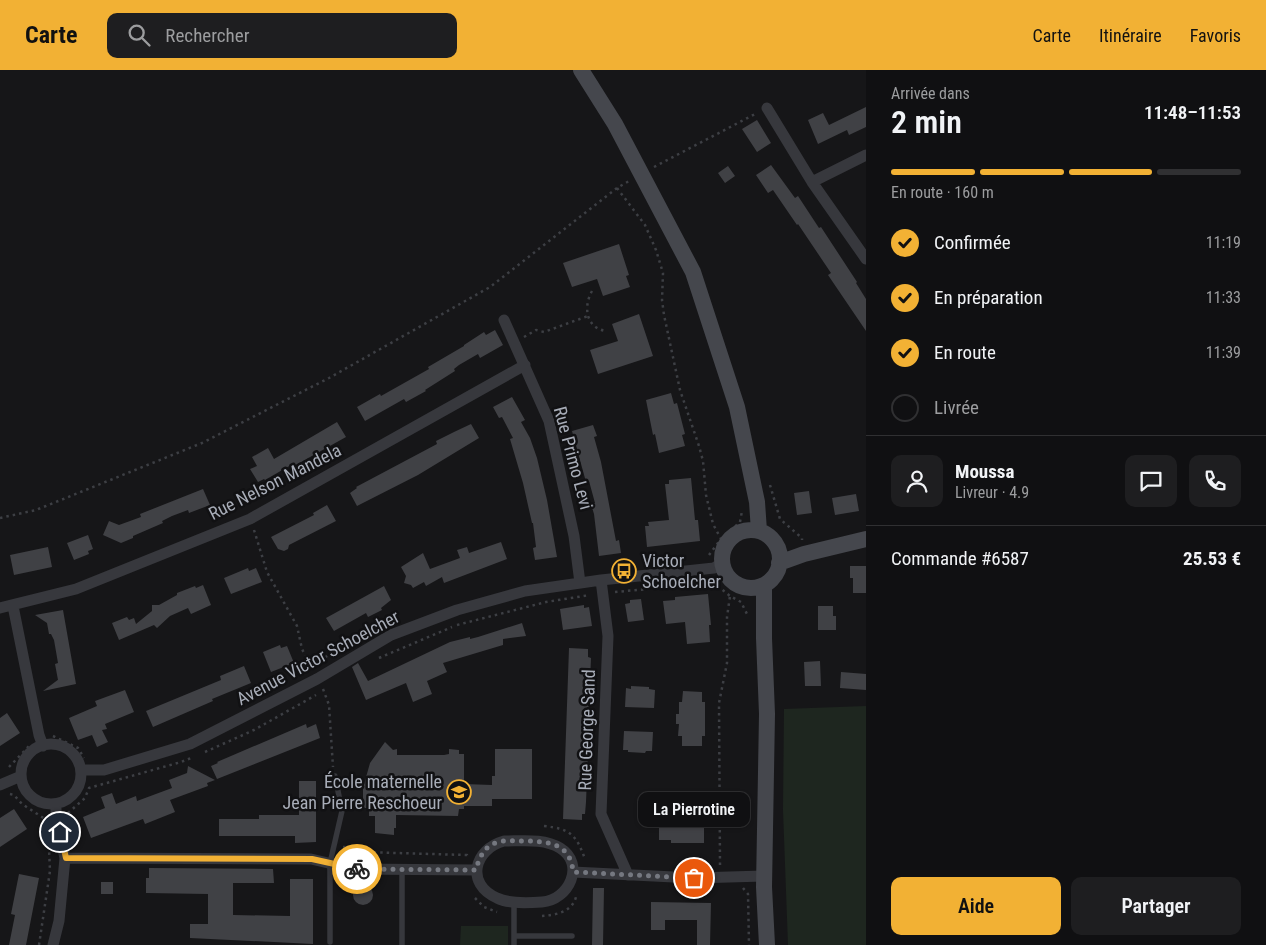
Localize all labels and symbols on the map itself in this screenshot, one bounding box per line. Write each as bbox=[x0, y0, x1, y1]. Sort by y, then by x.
street label: Rue Primo Levi bbox=[550, 404, 597, 512]
street label: Rue Nelson Mandela bbox=[205, 439, 344, 524]
place label: Victor Schoelcher bbox=[642, 550, 721, 592]
bus stop icon: Victor Schoelcher bbox=[611, 558, 637, 584]
street label: Avenue Victor Schoelcher bbox=[233, 606, 403, 709]
street label: Rue George Sand bbox=[574, 669, 599, 791]
place label: École maternelle Jean Pierre Reschoeur bbox=[283, 771, 443, 813]
school or university icon: École maternelle Jean Pierre Reschoeur bbox=[446, 779, 472, 805]
callout: La Pierrotine bbox=[638, 793, 750, 828]
pin bbox=[39, 811, 81, 853]
courier bbox=[332, 844, 382, 894]
pin bbox=[673, 857, 715, 899]

